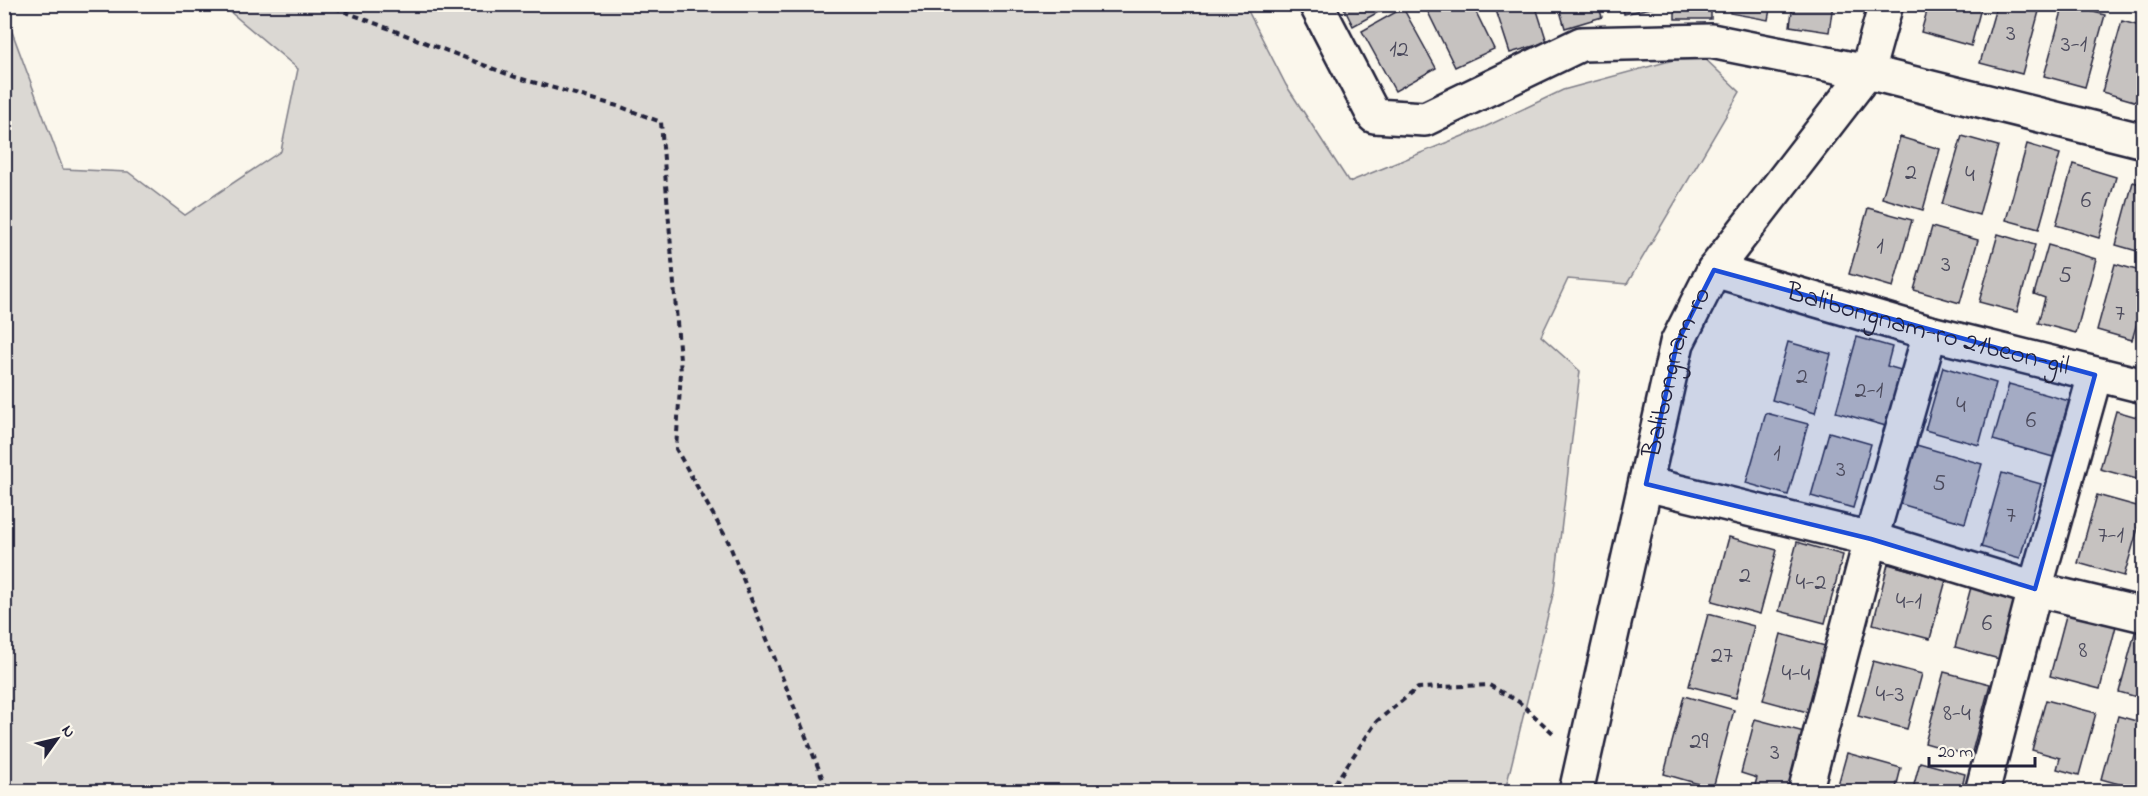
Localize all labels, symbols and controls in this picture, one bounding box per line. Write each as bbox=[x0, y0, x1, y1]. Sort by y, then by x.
house number: 3 bbox=[2006, 17, 2016, 52]
house number: 3-1 bbox=[2061, 28, 2088, 63]
house number: 12 bbox=[1389, 33, 1409, 68]
house number: 2 bbox=[1905, 156, 1917, 191]
house number: 4 bbox=[1965, 158, 1975, 193]
house number: 6 bbox=[2081, 184, 2092, 219]
house number: 1 bbox=[1876, 230, 1884, 265]
house number: 3 bbox=[1941, 248, 1951, 283]
house number: 5 bbox=[2058, 259, 2072, 294]
street label: Balibongnam-ro 21beon-gil bbox=[1783, 277, 2073, 383]
street label: Balibongnam-ro bbox=[1632, 280, 1722, 462]
house number: 7 bbox=[2115, 297, 2125, 332]
house number: 2 bbox=[1796, 363, 1808, 391]
house number: 2-1 bbox=[1855, 374, 1884, 409]
house number: 4 bbox=[1956, 389, 1966, 424]
house number: 6 bbox=[2026, 404, 2037, 439]
house number: 1 bbox=[1773, 437, 1781, 472]
house number: 3 bbox=[1836, 453, 1846, 488]
house number: 5 bbox=[1932, 467, 1946, 502]
house number: 7 bbox=[2006, 499, 2016, 534]
house number: 7-1 bbox=[2098, 519, 2125, 554]
house number: 2 bbox=[1739, 559, 1751, 594]
house number: 4-2 bbox=[1796, 566, 1826, 601]
house number: 4-1 bbox=[1896, 585, 1923, 620]
house number: 6 bbox=[1982, 607, 1993, 642]
house number: 8 bbox=[2079, 634, 2088, 669]
house number: 27 bbox=[1711, 639, 1733, 674]
house number: 4-4 bbox=[1782, 657, 1810, 692]
house number: 4-3 bbox=[1876, 678, 1904, 713]
house number: 8-4 bbox=[1943, 697, 1971, 732]
north arrow bbox=[27, 709, 87, 769]
text: N bbox=[55, 721, 81, 743]
house number: 29 bbox=[1689, 725, 1709, 760]
scale bar bbox=[1929, 730, 2036, 768]
house number: 3 bbox=[1770, 736, 1780, 771]
text: 20 m bbox=[1938, 740, 1973, 766]

